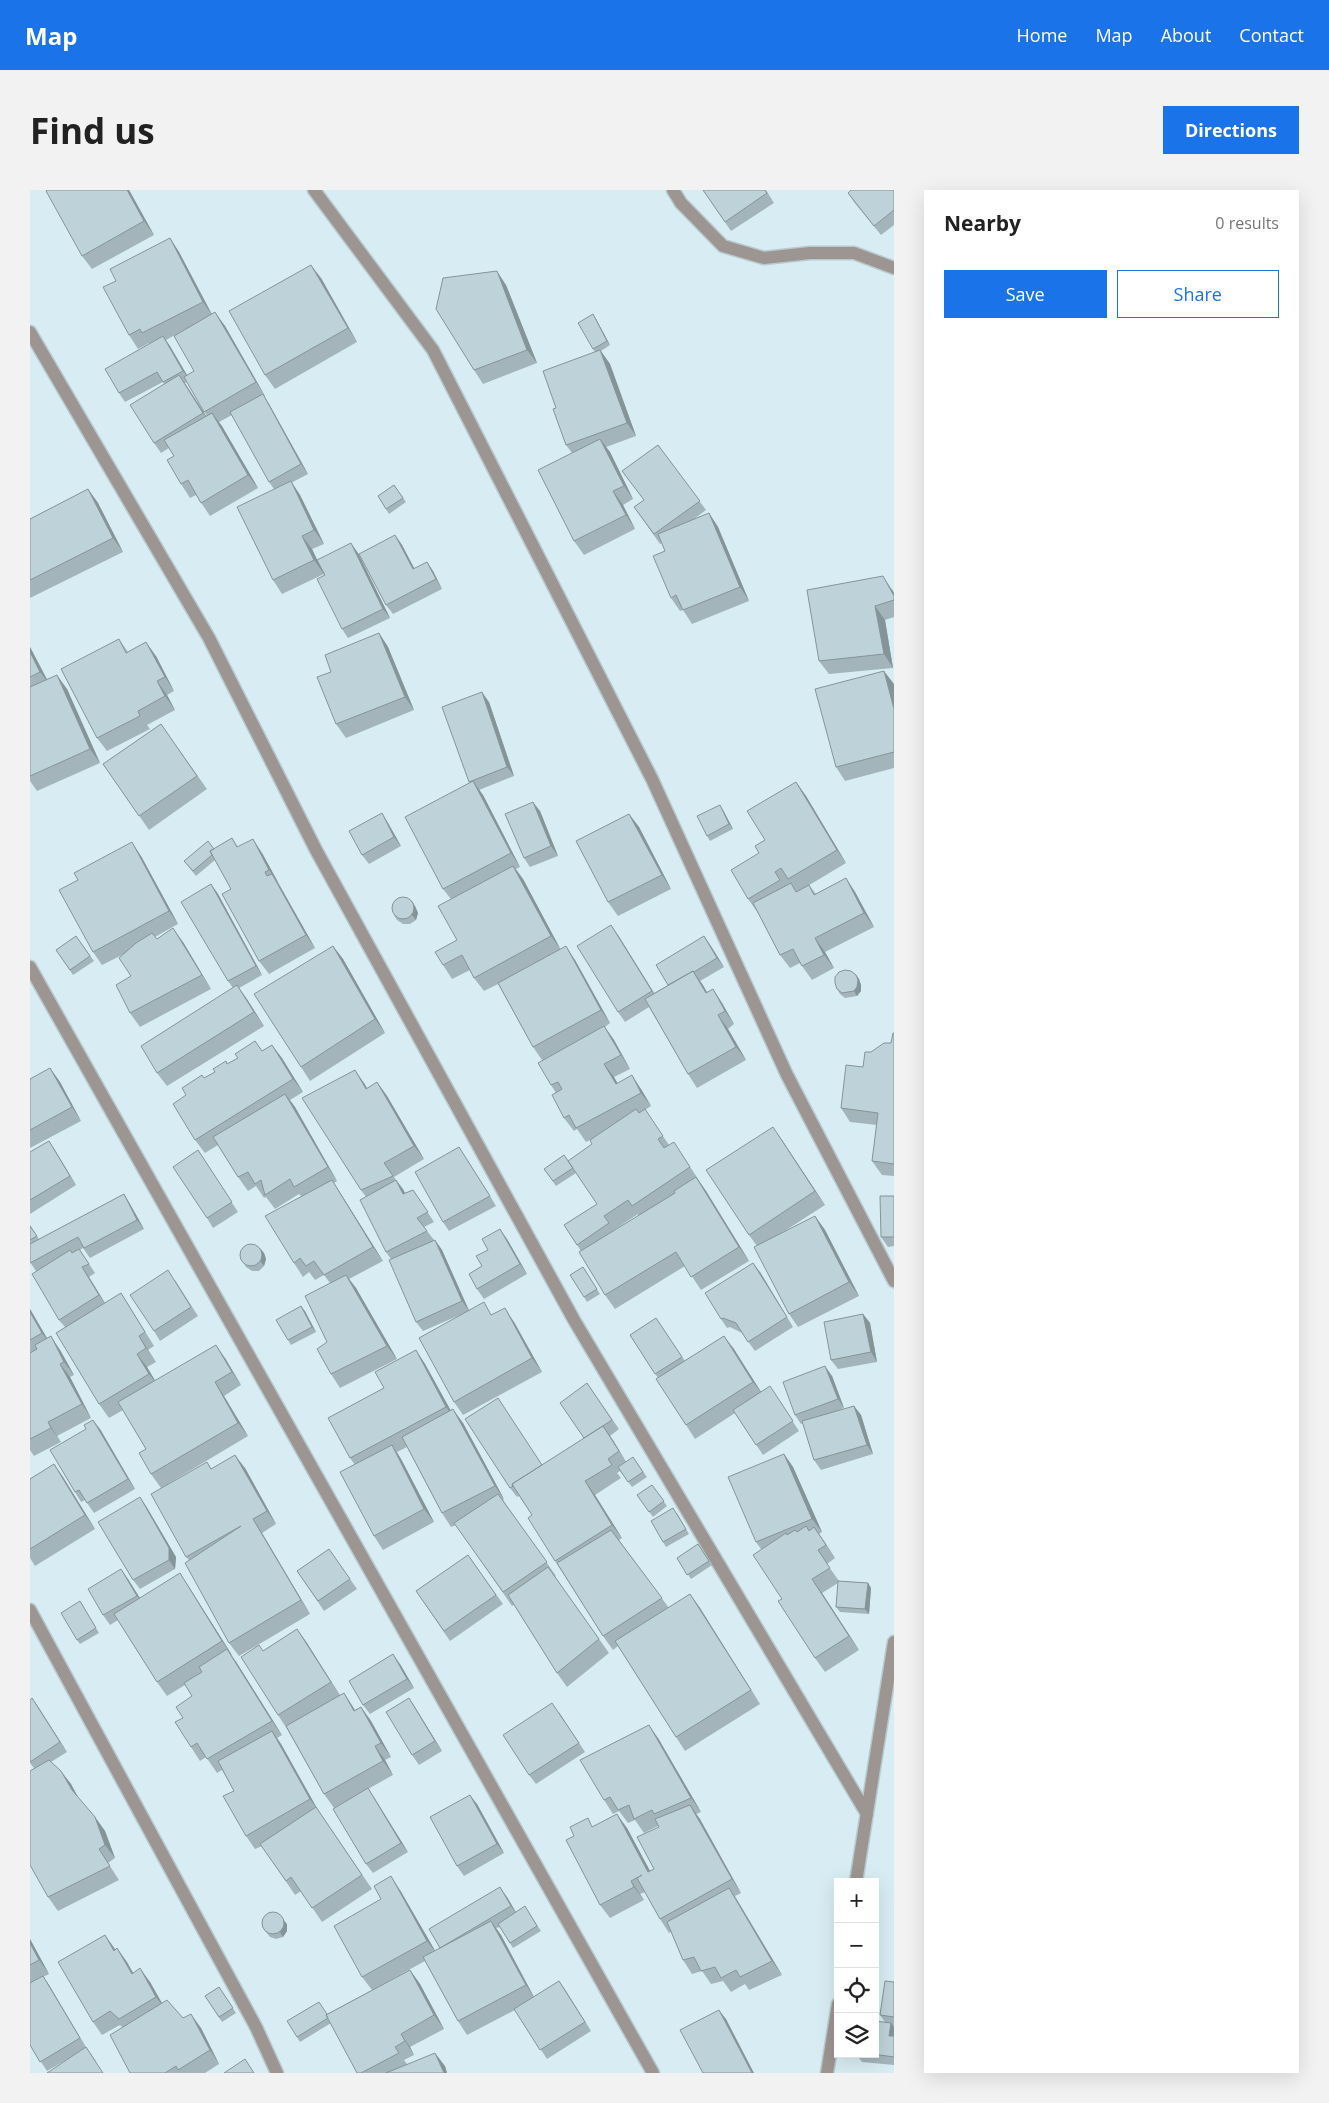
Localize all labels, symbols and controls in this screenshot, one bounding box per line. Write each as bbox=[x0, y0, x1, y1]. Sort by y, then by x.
text: Map bbox=[25, 19, 77, 52]
text: Home bbox=[1017, 23, 1067, 47]
text: Map bbox=[1095, 23, 1133, 47]
text: About bbox=[1161, 23, 1211, 47]
text: Contact bbox=[1239, 23, 1304, 47]
button: Directions bbox=[1163, 106, 1299, 154]
text: Find us bbox=[30, 107, 155, 154]
text: Nearby bbox=[944, 209, 1021, 237]
text: 0 results bbox=[1215, 212, 1279, 234]
button: Save bbox=[944, 270, 1107, 318]
button: Share bbox=[1117, 270, 1279, 318]
map controls bbox=[834, 1878, 879, 2058]
button: + bbox=[834, 1878, 879, 1923]
button: − bbox=[834, 1923, 879, 1968]
button: locate bbox=[834, 1968, 879, 2013]
button: layers bbox=[834, 2013, 879, 2058]

